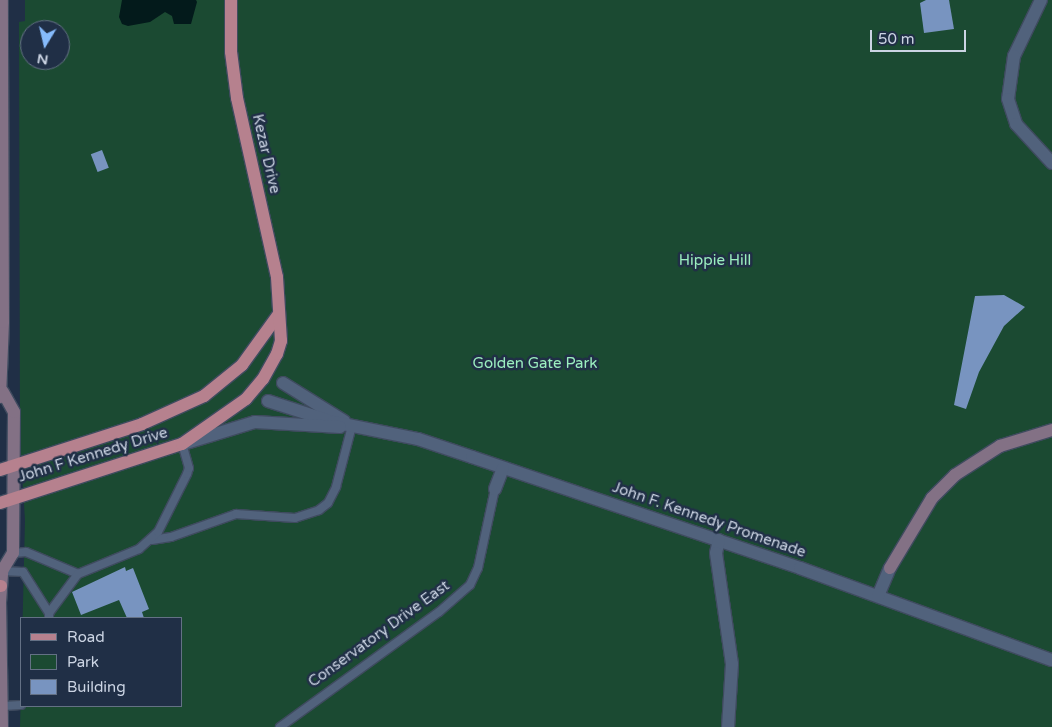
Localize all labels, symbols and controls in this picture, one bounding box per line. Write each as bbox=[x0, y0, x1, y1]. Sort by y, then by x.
north arrow bbox=[20, 20, 70, 70]
scale bar bbox=[872, 20, 968, 52]
text: 50 m bbox=[878, 30, 915, 48]
text: N bbox=[36, 50, 50, 69]
street label: Kezar Drive bbox=[248, 112, 284, 196]
park label: Hippie Hill bbox=[679, 252, 751, 270]
park label: Golden Gate Park bbox=[473, 355, 597, 373]
street label: John F Kennedy Drive bbox=[16, 424, 170, 486]
street label: John F. Kennedy Promenade bbox=[610, 478, 808, 562]
street label: Conservatory Drive East bbox=[305, 577, 453, 691]
legend bbox=[20, 617, 182, 707]
text: Road bbox=[67, 628, 105, 646]
text: Park bbox=[67, 653, 99, 671]
text: Building bbox=[67, 678, 126, 696]

